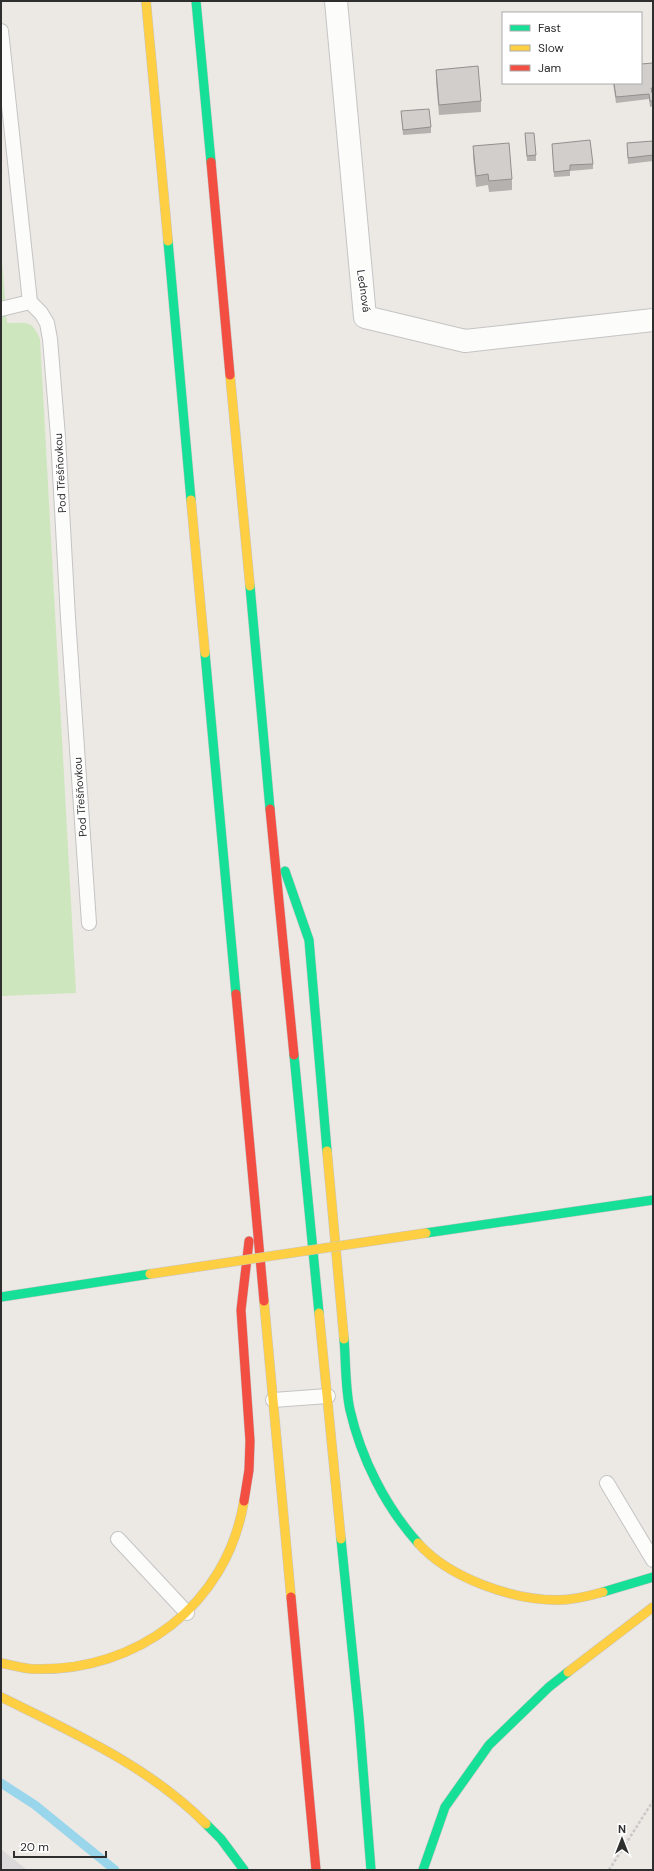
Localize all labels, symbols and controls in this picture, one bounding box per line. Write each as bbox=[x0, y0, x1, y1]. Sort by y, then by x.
legend bbox=[502, 12, 642, 84]
text: Fast bbox=[538, 20, 561, 36]
text: Slow bbox=[538, 40, 564, 56]
text: Jam bbox=[538, 60, 561, 76]
street label: Lednová bbox=[354, 269, 374, 313]
street label: Pod Třešňovkou bbox=[51, 433, 69, 513]
street label: Pod Třešňovkou bbox=[70, 757, 90, 837]
north arrow bbox=[602, 1819, 642, 1859]
text: N bbox=[618, 1822, 626, 1836]
scale bar bbox=[14, 1833, 106, 1859]
text: 20 m bbox=[20, 1839, 49, 1855]

